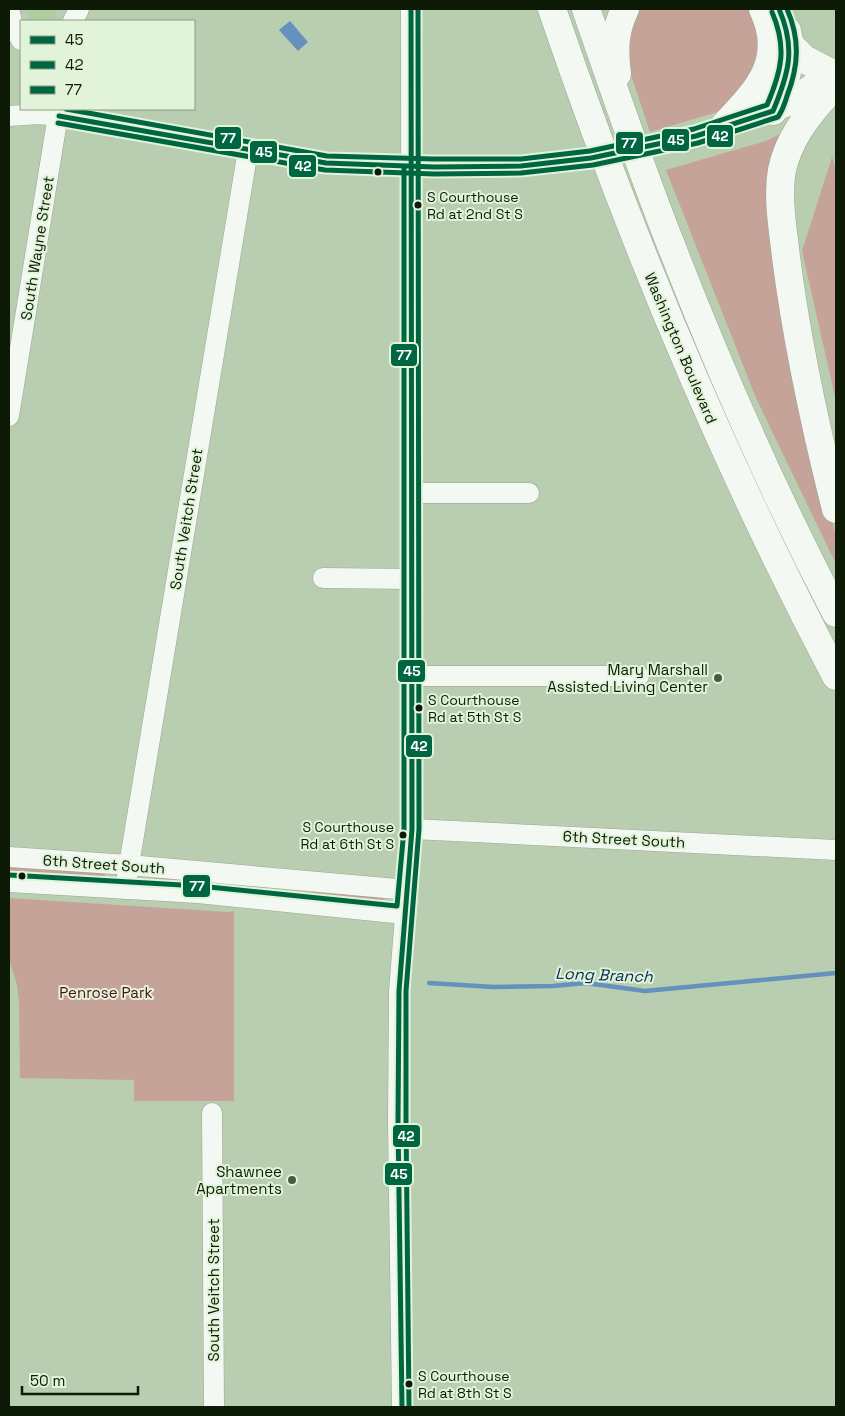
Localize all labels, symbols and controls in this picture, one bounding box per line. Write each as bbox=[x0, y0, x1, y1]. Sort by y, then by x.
legend bbox=[20, 20, 195, 110]
text: 45 bbox=[65, 30, 83, 49]
text: 42 bbox=[65, 55, 83, 74]
text: 77 bbox=[65, 80, 82, 99]
line badge: 42 bbox=[706, 124, 734, 148]
line badge: 77 bbox=[214, 126, 242, 150]
text: 42 bbox=[711, 127, 729, 145]
line badge: 45 bbox=[661, 128, 690, 152]
text: 77 bbox=[220, 129, 236, 147]
line badge: 77 bbox=[615, 131, 644, 155]
text: 45 bbox=[667, 131, 685, 149]
text: 77 bbox=[621, 134, 637, 152]
line badge: 45 bbox=[249, 140, 278, 164]
text: 45 bbox=[255, 143, 273, 161]
line badge: 42 bbox=[288, 154, 317, 178]
text: 42 bbox=[294, 157, 312, 175]
unlabelled marker bbox=[373, 167, 383, 177]
street label: South Wayne Street bbox=[16, 174, 58, 322]
place label: S Courthouse Rd at 2nd St S bbox=[427, 188, 523, 223]
marker: S Courthouse Rd at 2nd St S bbox=[413, 200, 423, 210]
street label: Washington Boulevard bbox=[641, 270, 721, 426]
line badge: 77 bbox=[390, 343, 418, 367]
text: 77 bbox=[396, 346, 412, 364]
street label: South Veitch Street bbox=[165, 447, 207, 591]
line badge: 45 bbox=[397, 659, 426, 683]
place label: Mary Marshall Assisted Living Center bbox=[547, 660, 708, 696]
text: 45 bbox=[403, 662, 421, 680]
marker: Mary Marshall Assisted Living Center bbox=[712, 672, 724, 684]
place label: S Courthouse Rd at 5th St S bbox=[428, 691, 521, 726]
marker: S Courthouse Rd at 5th St S bbox=[414, 703, 424, 713]
line badge: 42 bbox=[405, 734, 433, 758]
text: 42 bbox=[410, 737, 428, 755]
place label: S Courthouse Rd at 6th St S bbox=[301, 818, 394, 853]
street label: 6th Street South bbox=[562, 826, 686, 852]
marker: S Courthouse Rd at 6th St S bbox=[398, 830, 408, 840]
street label: 6th Street South bbox=[42, 850, 166, 878]
unlabelled marker bbox=[17, 871, 27, 881]
line badge: 77 bbox=[182, 874, 211, 898]
text: 77 bbox=[189, 877, 205, 895]
water label: Long Branch bbox=[555, 963, 654, 987]
park label: Penrose Park bbox=[59, 983, 153, 1002]
line badge: 42 bbox=[392, 1124, 421, 1148]
text: 42 bbox=[397, 1127, 415, 1145]
place label: Shawnee Apartments bbox=[196, 1162, 282, 1198]
line badge: 45 bbox=[384, 1162, 413, 1186]
text: 45 bbox=[390, 1165, 408, 1183]
marker: Shawnee Apartments bbox=[286, 1174, 298, 1186]
street label: South Veitch Street bbox=[204, 1218, 223, 1362]
scale bar bbox=[22, 1364, 139, 1396]
place label: S Courthouse Rd at 8th St S bbox=[418, 1367, 512, 1402]
text: 50 m bbox=[30, 1371, 65, 1390]
marker: S Courthouse Rd at 8th St S bbox=[404, 1379, 414, 1389]

